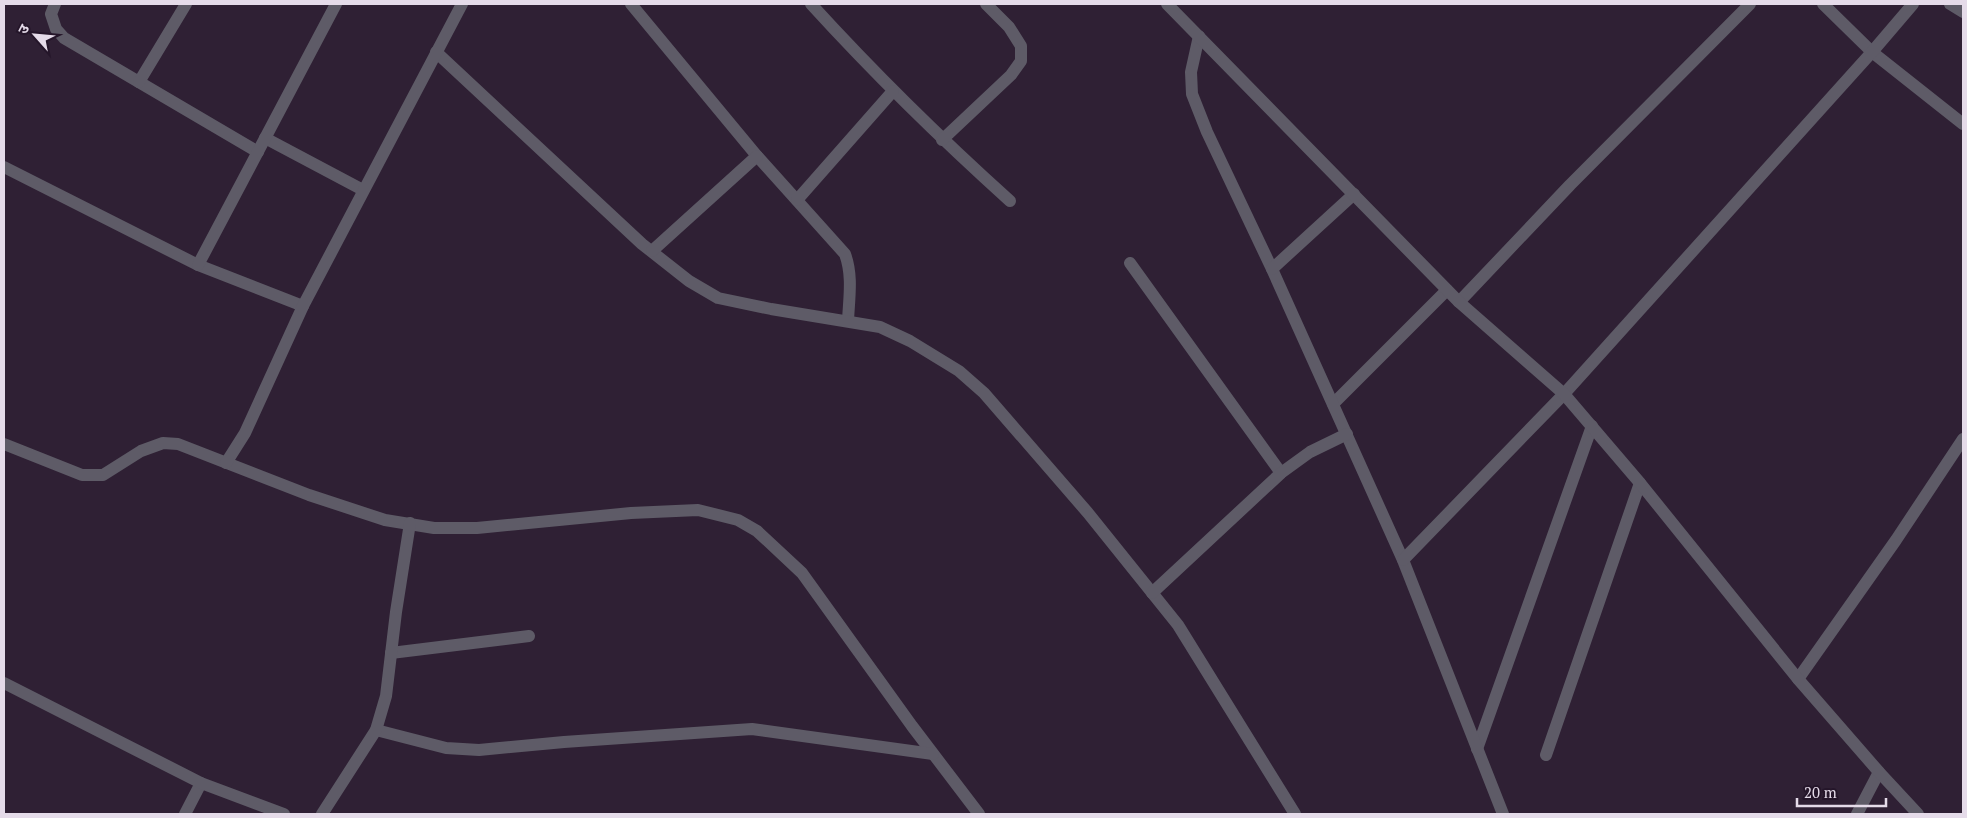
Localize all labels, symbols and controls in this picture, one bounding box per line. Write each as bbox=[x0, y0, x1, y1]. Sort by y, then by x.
north arrow bbox=[10, 10, 60, 60]
text: उ bbox=[13, 20, 34, 37]
scale bar bbox=[1797, 776, 1886, 808]
text: 20 m bbox=[1804, 782, 1837, 802]

